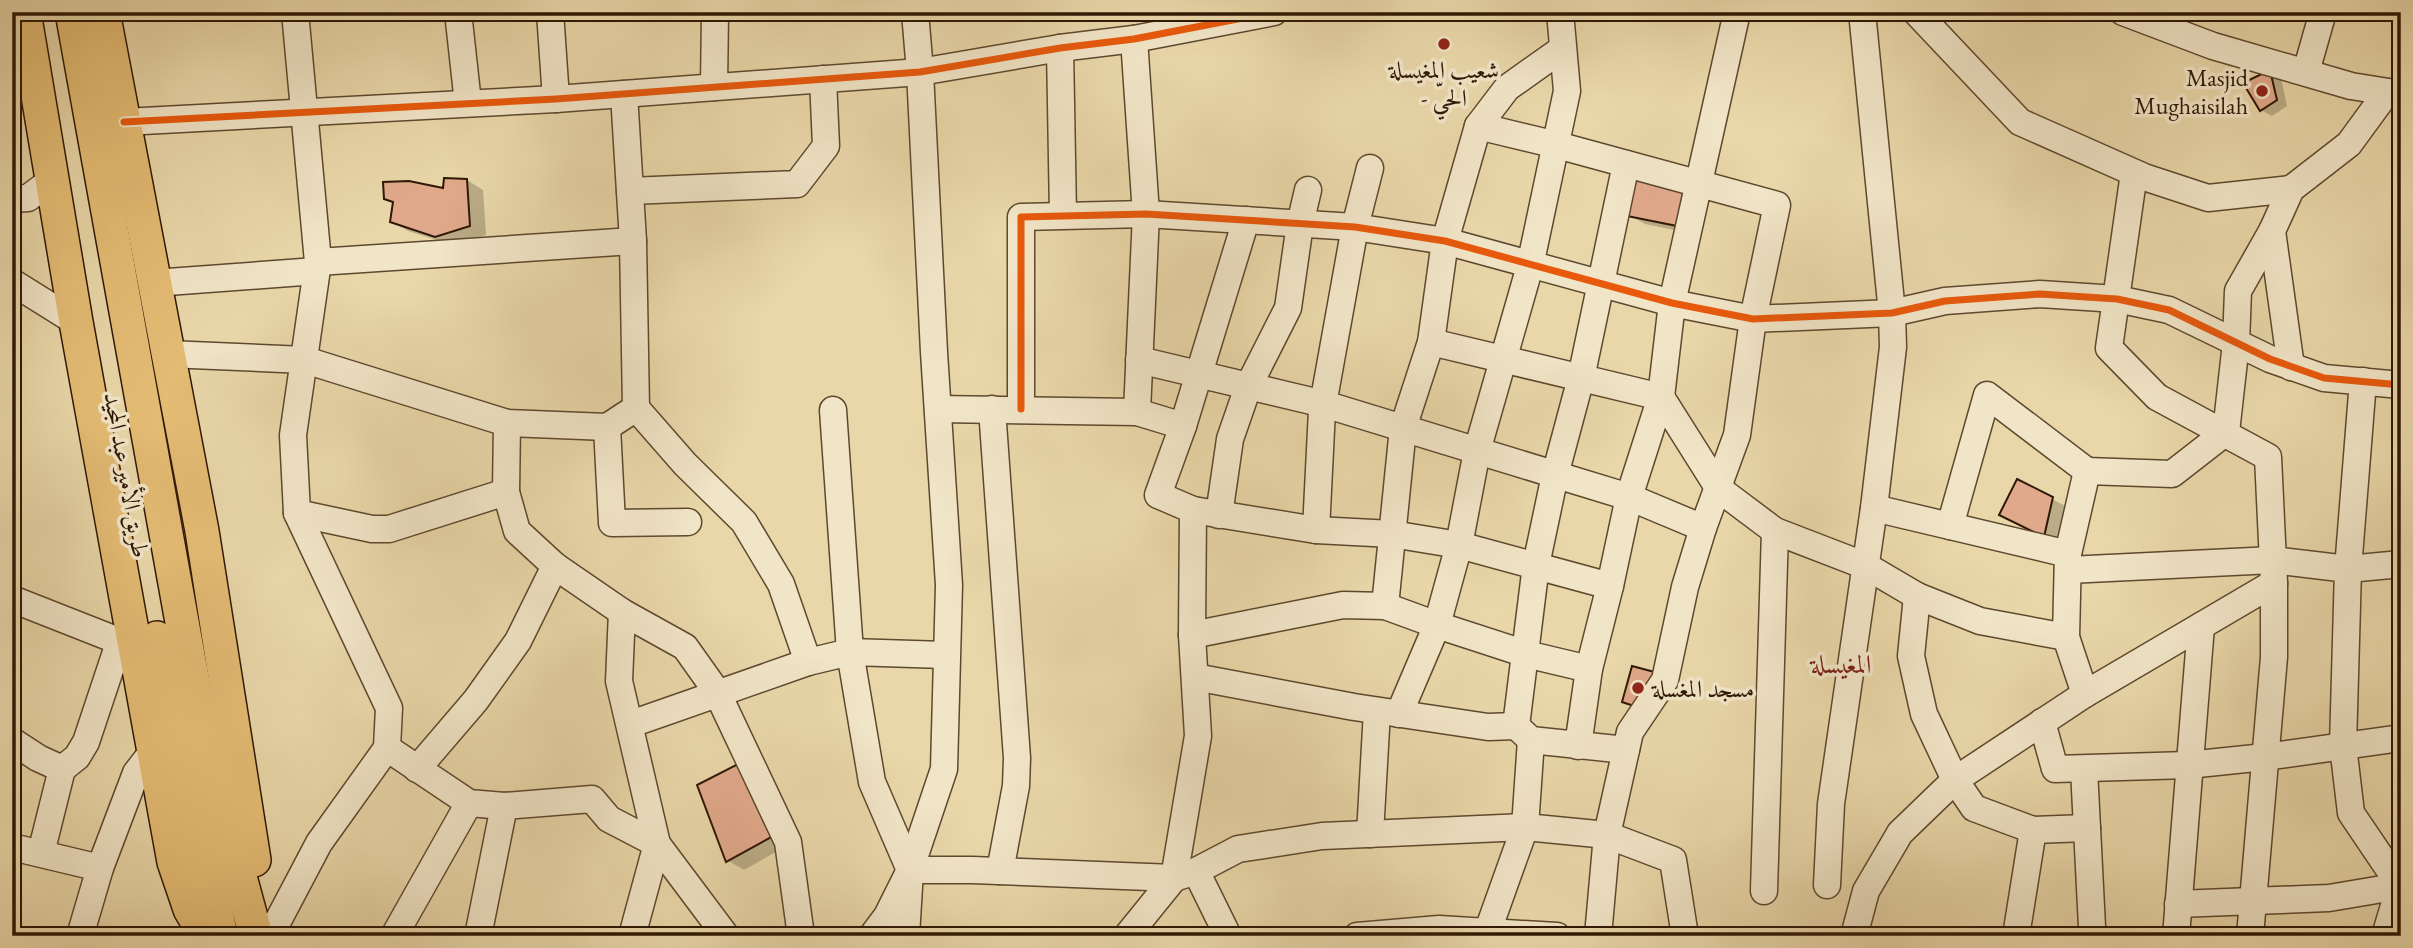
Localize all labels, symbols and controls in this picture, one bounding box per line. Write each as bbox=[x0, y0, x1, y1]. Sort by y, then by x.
marker: شعيب المغيسلة - الحيّ bbox=[1436, 36, 1452, 52]
place label: شعيب المغيسلة - الحيّ bbox=[1388, 54, 1499, 121]
place label: Masjid Mughaisilah bbox=[2134, 62, 2249, 121]
marker: Masjid Mughaisilah bbox=[2254, 83, 2270, 99]
street label: طريق الأمير عبد المجيد bbox=[97, 390, 157, 560]
district label: المغيسلة bbox=[1809, 647, 1871, 681]
place label: مسجد المغسلة bbox=[1651, 673, 1754, 704]
marker: مسجد المغسلة bbox=[1630, 680, 1646, 696]

